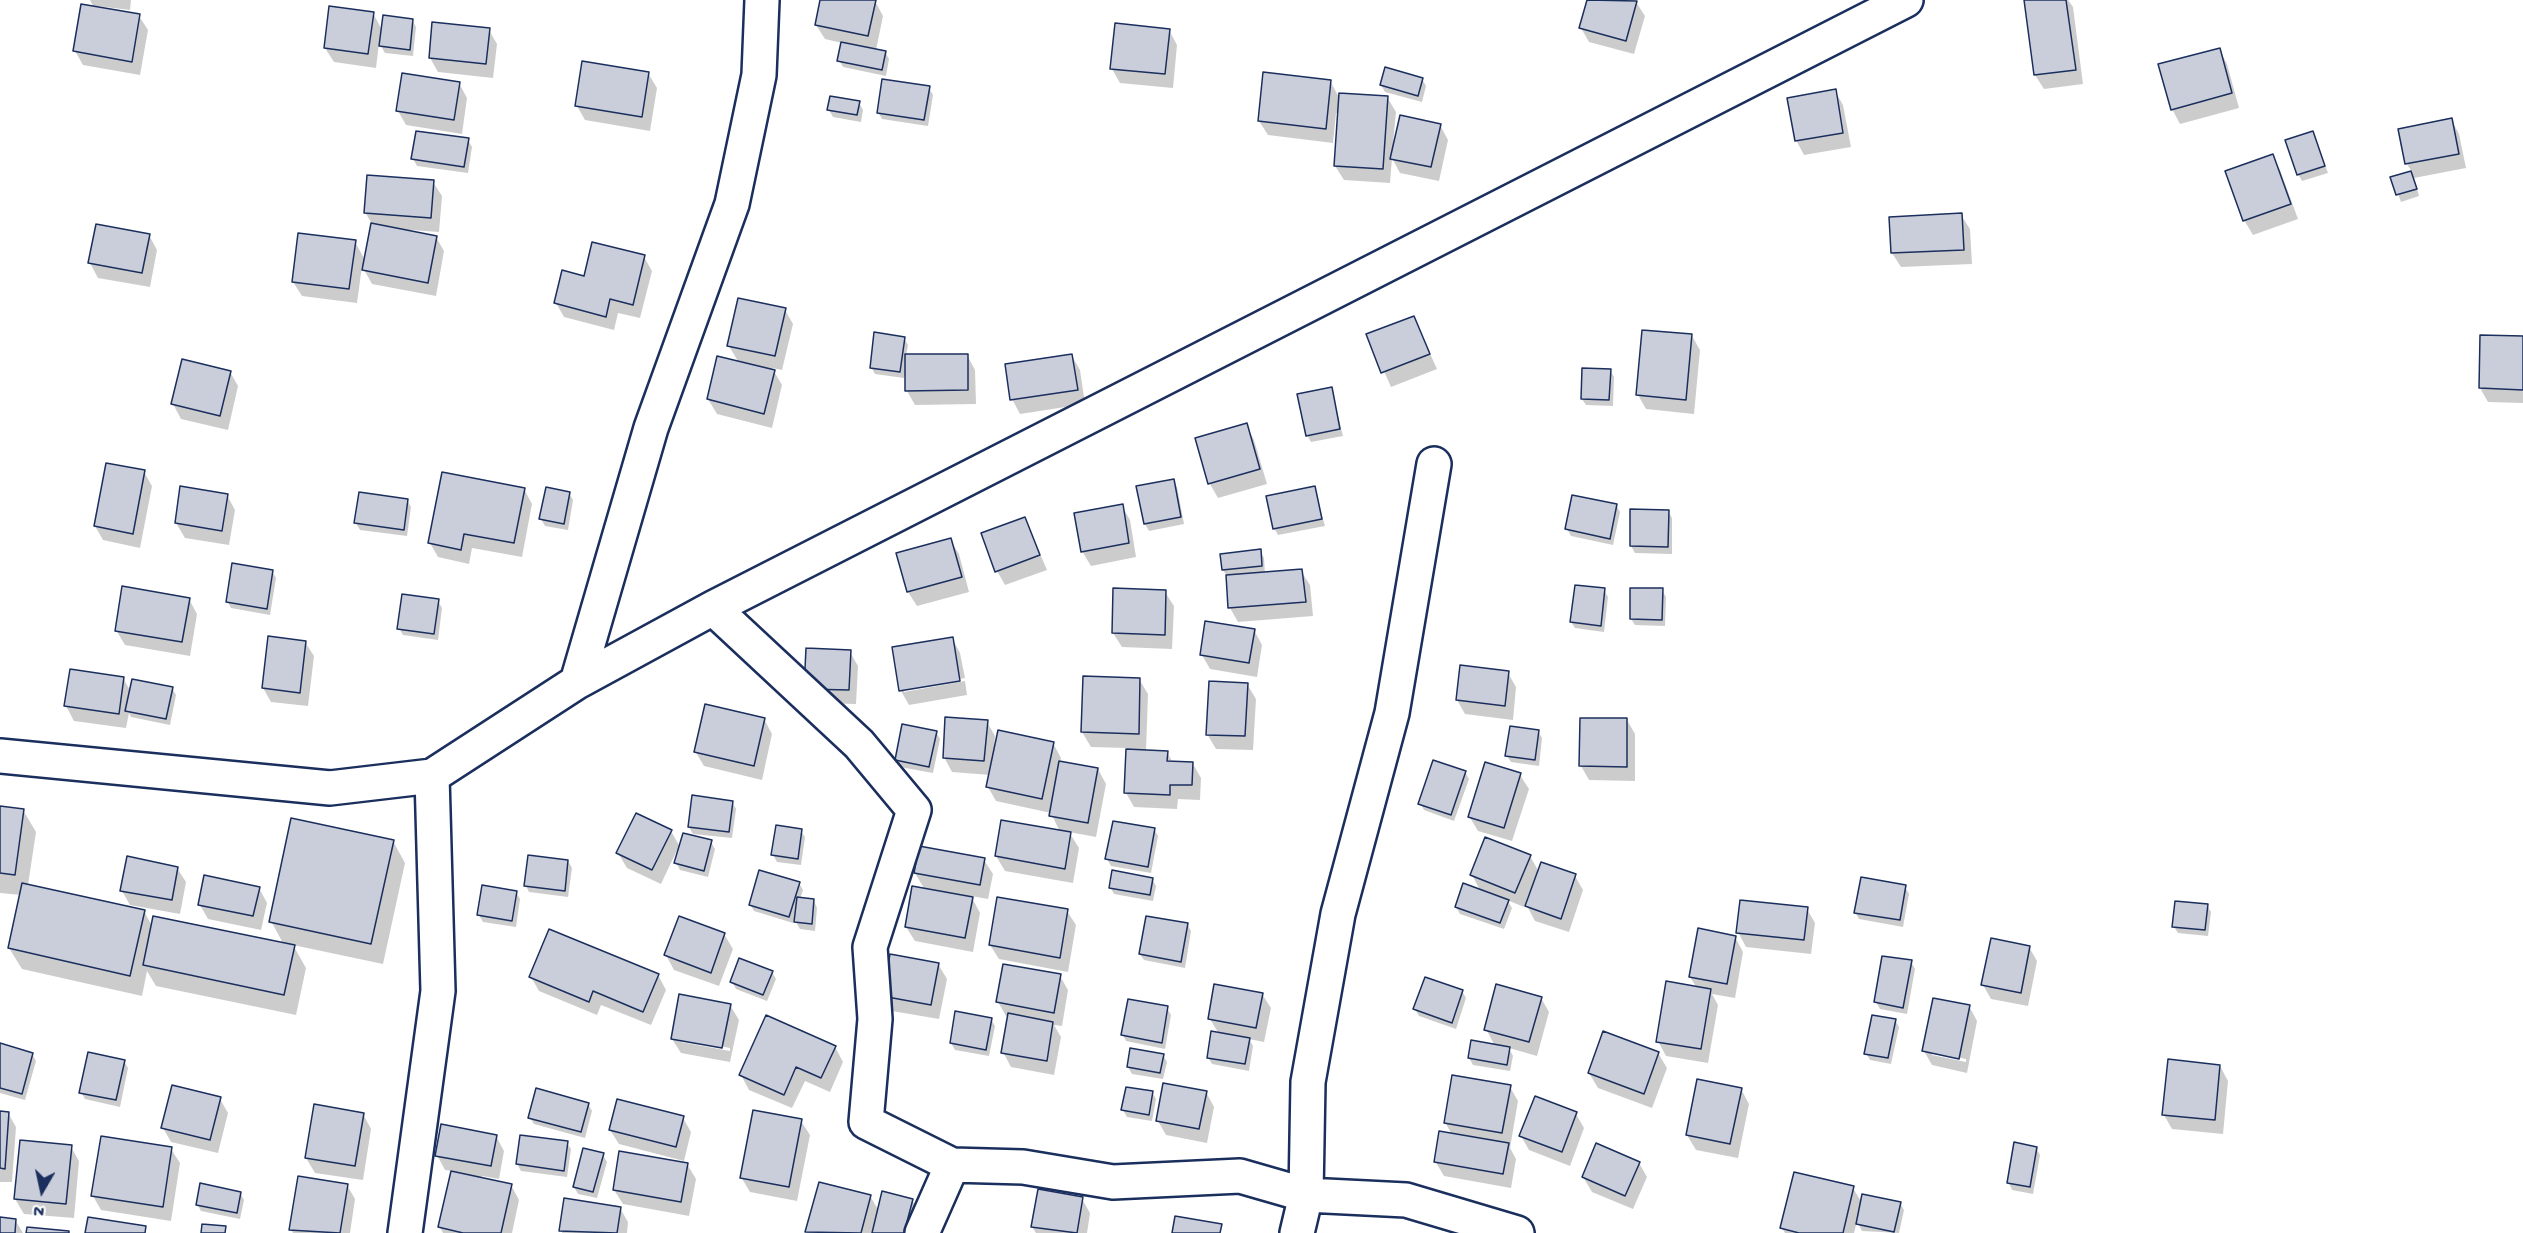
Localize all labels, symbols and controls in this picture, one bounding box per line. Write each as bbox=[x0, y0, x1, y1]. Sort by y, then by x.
north arrow bbox=[12, 1161, 72, 1221]
text: N bbox=[32, 1199, 46, 1219]

